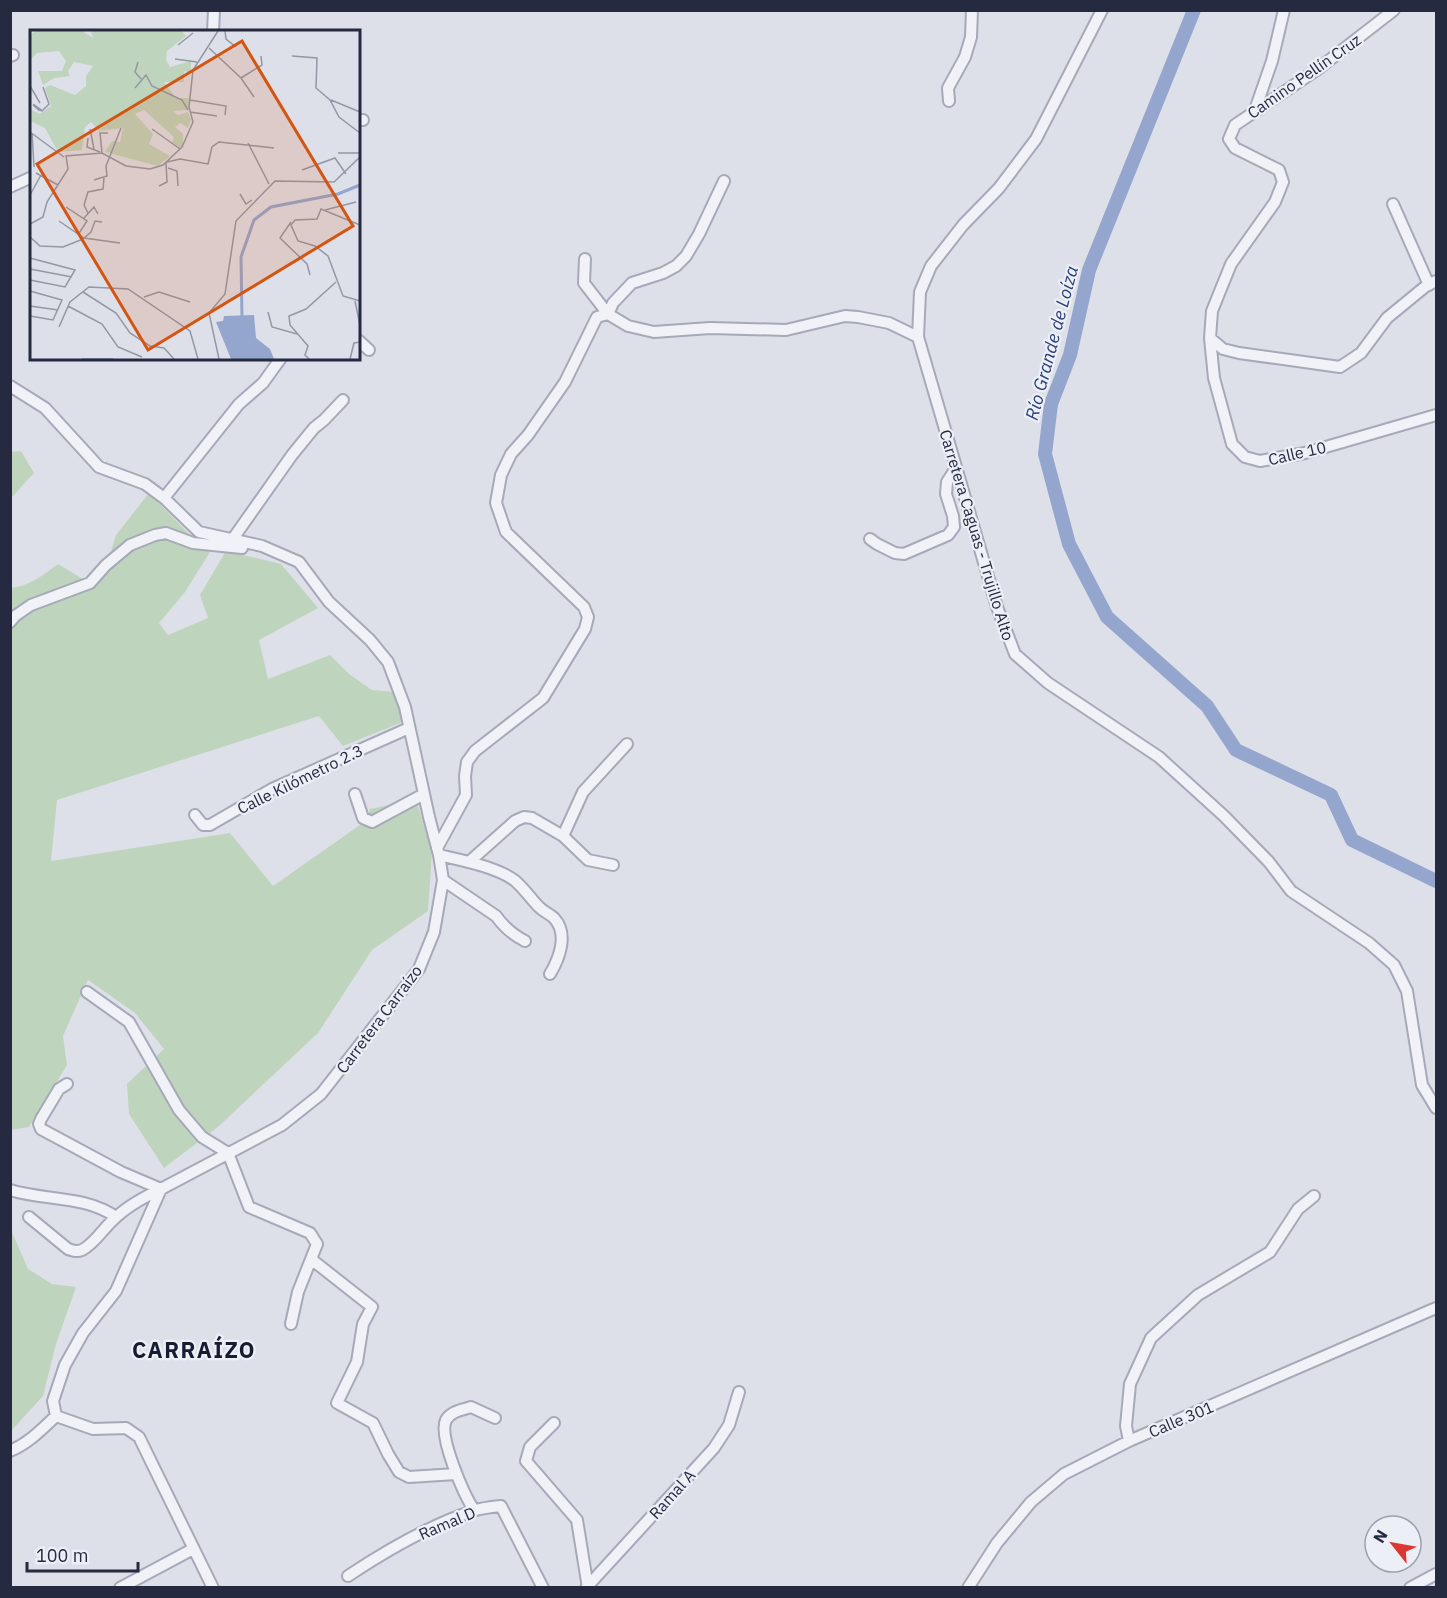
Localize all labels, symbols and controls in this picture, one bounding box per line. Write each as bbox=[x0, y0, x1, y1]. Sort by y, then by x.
street label: Camino Pellín Cruz bbox=[1243, 29, 1365, 123]
inset map bbox=[30, 30, 360, 360]
water label: Río Grande de Loíza bbox=[1020, 263, 1083, 422]
street label: Carretera Caguas - Trujillo Alto bbox=[935, 427, 1019, 643]
street label: Calle 10 bbox=[1266, 437, 1328, 469]
street label: Calle Kilómetro 2.3 bbox=[234, 740, 366, 818]
street label: Carretera Carraízo bbox=[332, 961, 426, 1077]
district label: CARRAÍZO bbox=[132, 1335, 256, 1364]
street label: Calle 301 bbox=[1146, 1396, 1216, 1442]
street label: Ramal A bbox=[645, 1465, 699, 1523]
street label: Ramal D bbox=[415, 1502, 479, 1544]
north arrow bbox=[1363, 1514, 1423, 1574]
text: N bbox=[1369, 1526, 1392, 1546]
scale bar bbox=[27, 1535, 138, 1573]
text: 100 m bbox=[36, 1544, 88, 1567]

